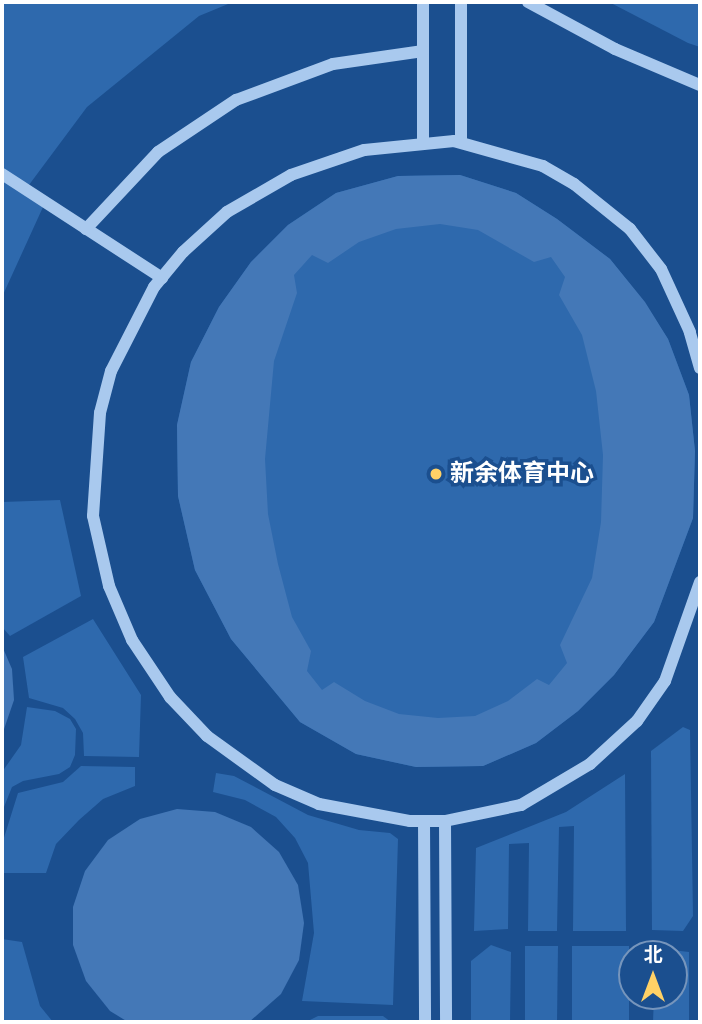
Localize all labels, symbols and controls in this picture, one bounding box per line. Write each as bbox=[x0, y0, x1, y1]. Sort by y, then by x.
place label: 新余体育中心 bbox=[450, 460, 594, 488]
marker: 新余体育中心 bbox=[428, 466, 444, 482]
north arrow bbox=[618, 940, 688, 1010]
text: 北 bbox=[643, 942, 663, 969]

